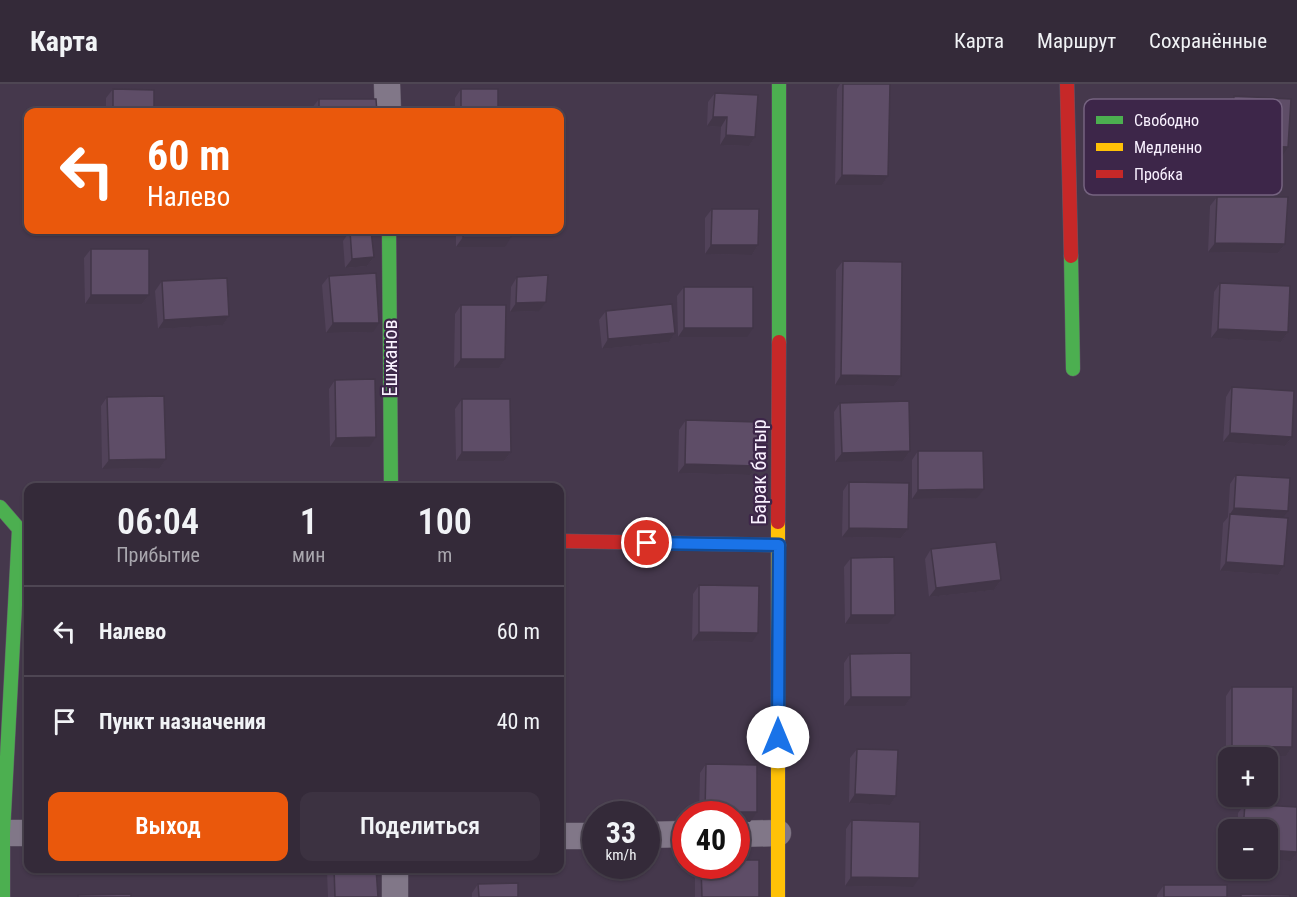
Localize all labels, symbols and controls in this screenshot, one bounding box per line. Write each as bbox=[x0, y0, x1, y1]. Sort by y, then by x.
text: Карта bbox=[30, 25, 98, 58]
text: Карта bbox=[954, 29, 1004, 53]
text: Маршрут bbox=[1037, 29, 1116, 53]
text: Сохранённые bbox=[1149, 29, 1267, 53]
legend bbox=[1084, 99, 1282, 195]
text: Свободно bbox=[1134, 111, 1199, 130]
text: 60 m bbox=[147, 131, 230, 180]
icon: left bbox=[48, 132, 126, 210]
text: Медленно bbox=[1134, 138, 1202, 157]
text: Пробка bbox=[1134, 165, 1183, 184]
text: Налево bbox=[147, 181, 230, 213]
street label: Ешжанов bbox=[378, 319, 402, 397]
street label: Барак батыр bbox=[747, 419, 771, 525]
text: 06:04 bbox=[117, 501, 199, 543]
text: 1 bbox=[300, 501, 318, 543]
text: 100 bbox=[418, 501, 472, 543]
pin bbox=[621, 517, 672, 568]
icon: arrive bbox=[630, 526, 663, 559]
text: Прибытие bbox=[116, 543, 200, 567]
text: мин bbox=[292, 543, 325, 567]
text: m bbox=[437, 543, 452, 567]
icon: left bbox=[48, 615, 81, 648]
text: Налево bbox=[99, 619, 166, 644]
text: 60 m bbox=[497, 619, 540, 644]
icon: arrive bbox=[48, 705, 81, 738]
position arrow bbox=[746, 705, 810, 769]
text: Пункт назначения bbox=[99, 709, 266, 734]
text: 40 m bbox=[497, 709, 540, 734]
map controls bbox=[1218, 747, 1278, 879]
button: + bbox=[1218, 747, 1278, 807]
button: Выход bbox=[48, 792, 288, 861]
button: Поделиться bbox=[300, 792, 540, 861]
speed limit sign: 40 bbox=[672, 801, 750, 879]
text: 33 bbox=[606, 815, 636, 850]
button: − bbox=[1218, 819, 1278, 879]
text: km/h bbox=[606, 846, 636, 864]

